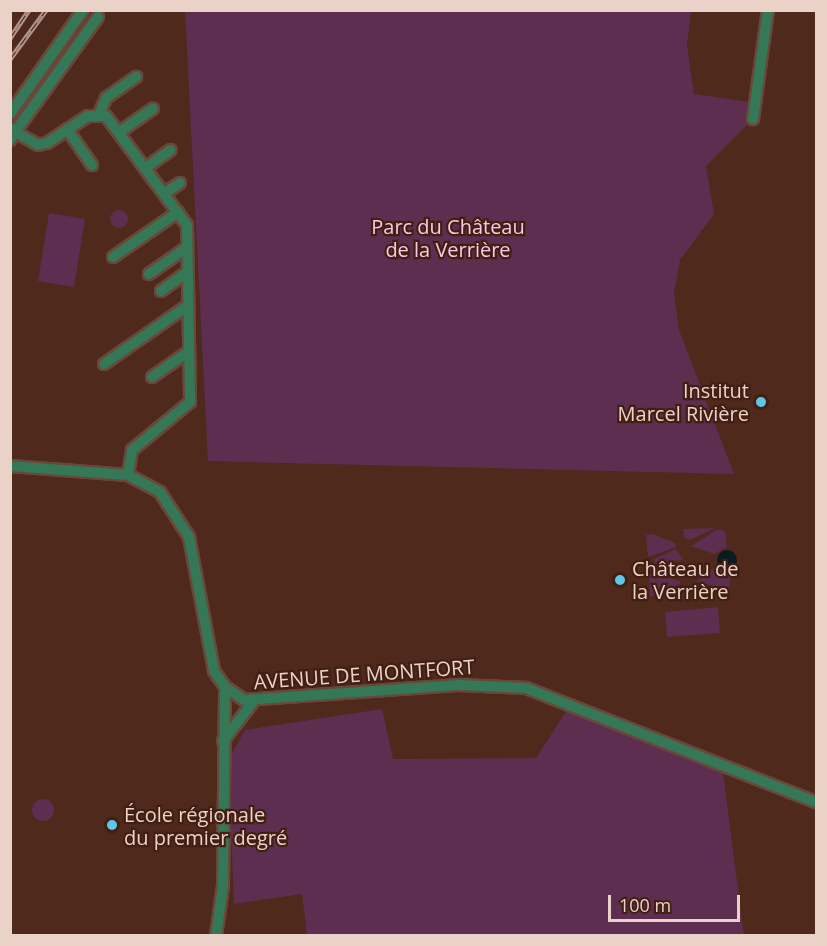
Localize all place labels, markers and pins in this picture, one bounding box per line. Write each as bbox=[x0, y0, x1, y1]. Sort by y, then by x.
place label: Institut Marcel Rivière bbox=[618, 378, 749, 425]
marker: Institut Marcel Rivière bbox=[754, 395, 768, 409]
place label: Château de la Verrière bbox=[632, 556, 738, 603]
marker: Château de la Verrière bbox=[613, 573, 627, 587]
place label: École régionale du premier degré bbox=[124, 802, 287, 849]
marker: École régionale du premier degré bbox=[105, 818, 119, 832]

